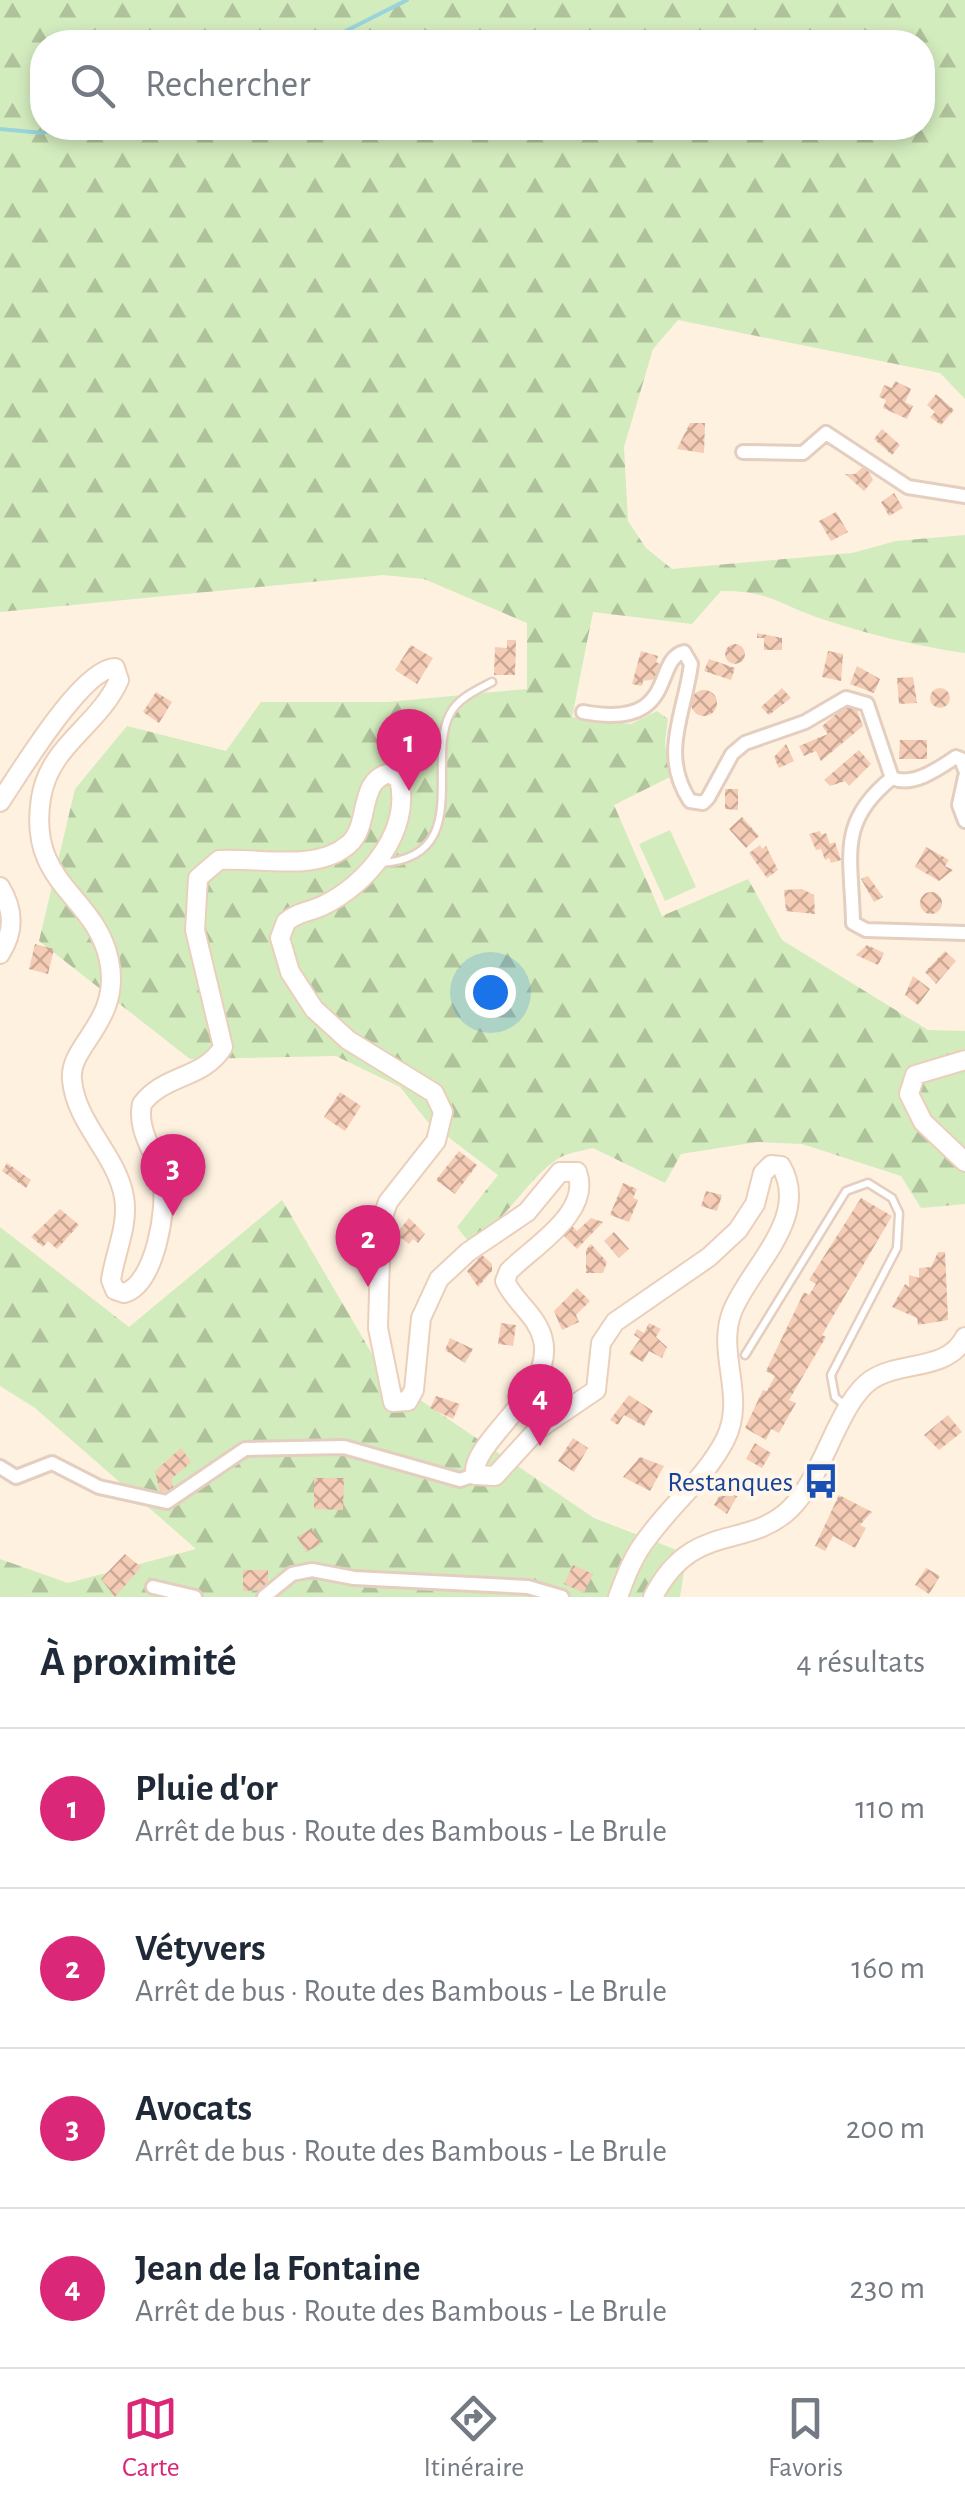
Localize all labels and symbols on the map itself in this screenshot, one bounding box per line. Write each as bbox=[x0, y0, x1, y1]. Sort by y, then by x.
pin: 1 bbox=[376, 708, 442, 791]
your location bbox=[465, 967, 516, 1018]
pin: 3 bbox=[140, 1134, 206, 1216]
pin: 2 bbox=[336, 1204, 400, 1287]
pin: 4 bbox=[508, 1364, 572, 1446]
bus stop icon: Restanques bbox=[802, 1462, 840, 1500]
place label: Restanques bbox=[667, 1469, 793, 1497]

